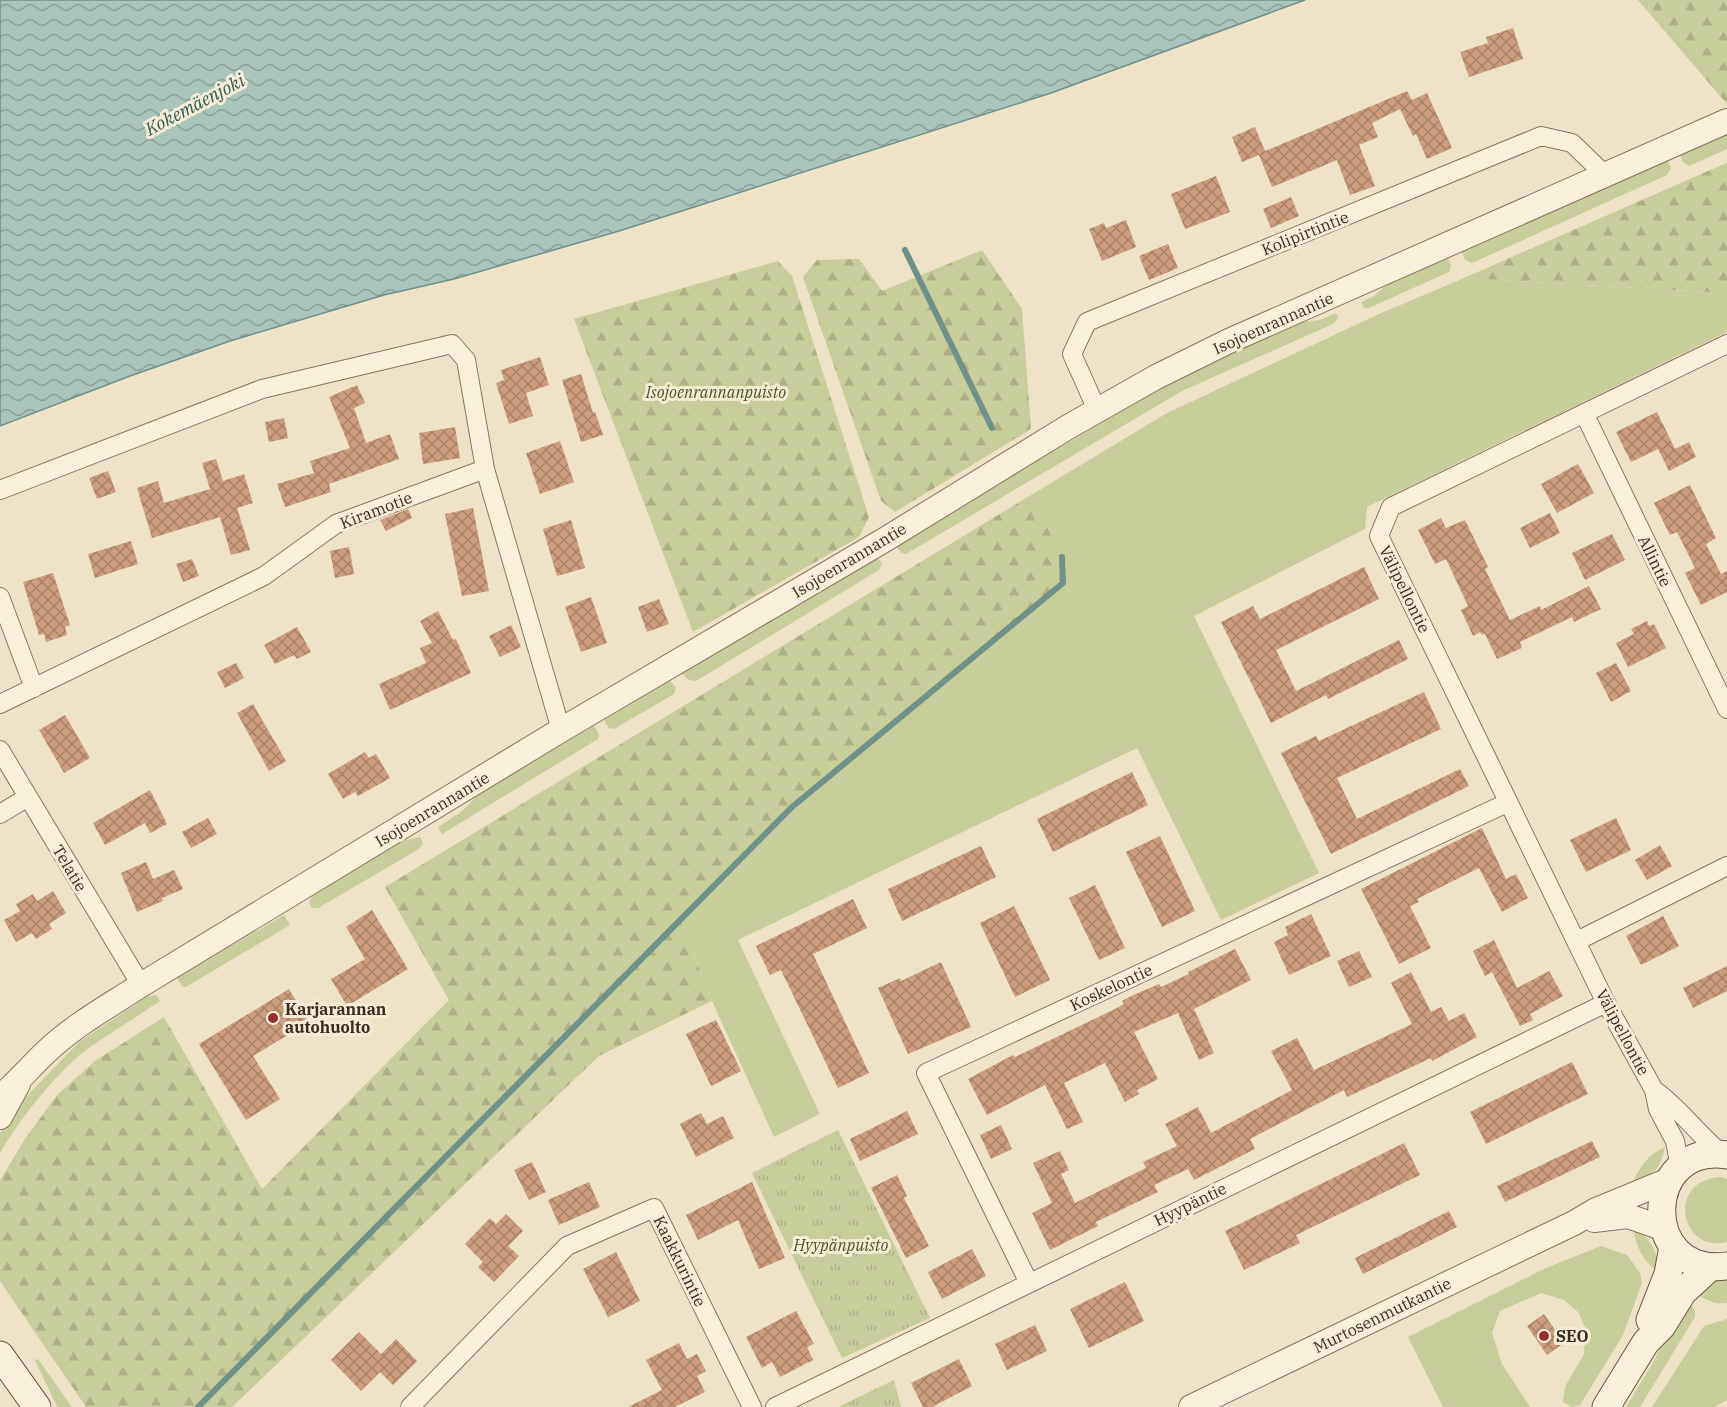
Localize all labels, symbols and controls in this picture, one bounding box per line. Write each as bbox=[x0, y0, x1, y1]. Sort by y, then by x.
water label: Kokemäenjoki bbox=[140, 68, 249, 141]
street label: Kolipirtintie bbox=[1259, 206, 1351, 260]
street label: Isojoenrannantie bbox=[1210, 287, 1336, 359]
park label: Isojoenrannanpuisto bbox=[645, 382, 786, 402]
street label: Kiramotie bbox=[337, 487, 415, 533]
street label: Isojoenrannantie bbox=[788, 518, 910, 602]
street label: Allintie bbox=[1634, 532, 1676, 590]
street label: Välipellontie bbox=[1375, 542, 1435, 636]
street label: Isojoenrannantie bbox=[371, 767, 493, 851]
street label: Telatie bbox=[48, 841, 92, 895]
street label: Koskelontie bbox=[1067, 959, 1155, 1015]
street label: Välipellontie bbox=[1592, 985, 1654, 1079]
place label: Karjarannan autohuolto bbox=[285, 999, 387, 1037]
marker: Karjarannan autohuolto bbox=[266, 1011, 280, 1025]
street label: Hyypäntie bbox=[1150, 1178, 1230, 1230]
street label: Kaakkurintie bbox=[649, 1212, 711, 1310]
park label: Hyypänpuisto bbox=[793, 1235, 888, 1255]
street label: Murtosenmutkantie bbox=[1310, 1273, 1454, 1357]
place label: SEO bbox=[1556, 1326, 1589, 1346]
marker: SEO bbox=[1537, 1329, 1551, 1343]

